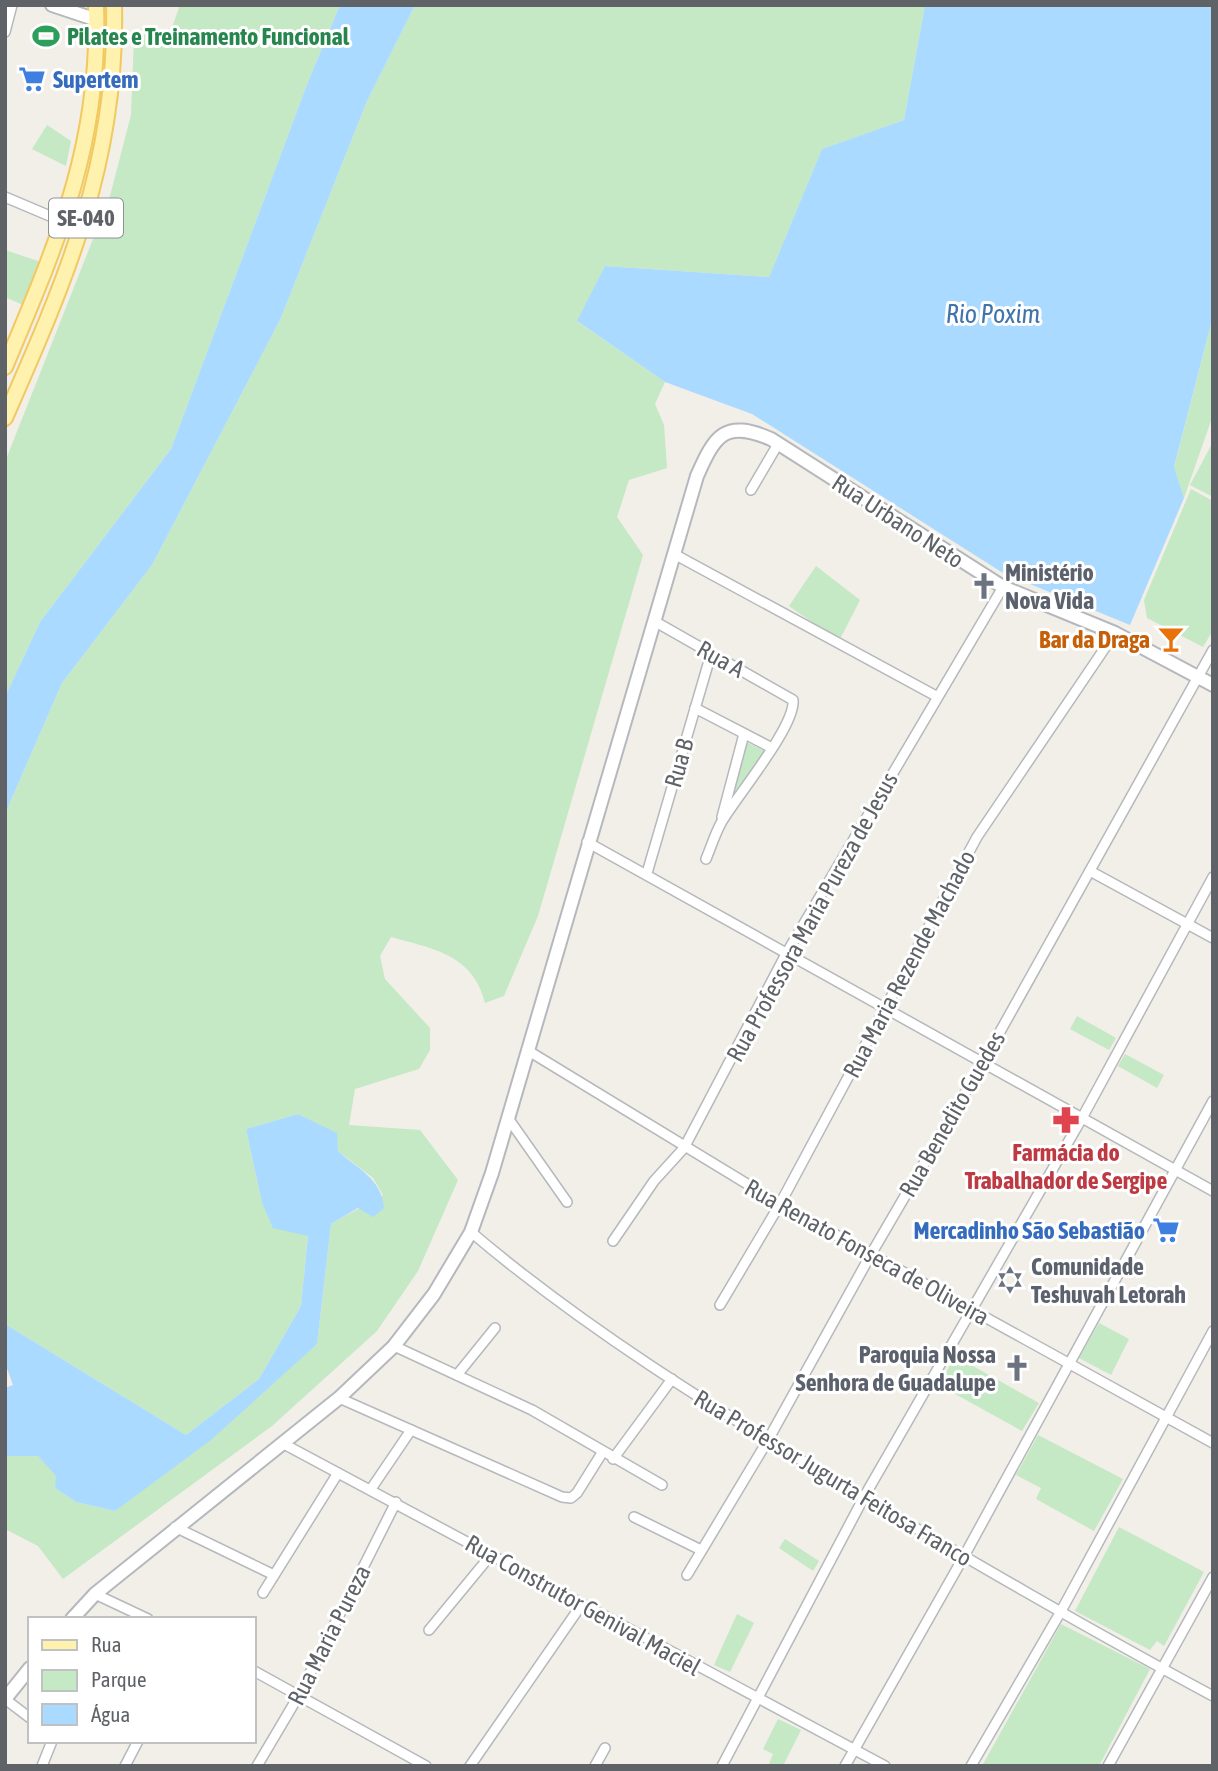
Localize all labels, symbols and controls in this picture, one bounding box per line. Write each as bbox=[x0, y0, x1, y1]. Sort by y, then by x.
sports icon: Pilates e Treinamento Funcional bbox=[31, 21, 61, 51]
place label: Pilates e Treinamento Funcional bbox=[67, 23, 350, 50]
supermarket icon: Supertem bbox=[17, 64, 47, 94]
place label: Supertem bbox=[53, 66, 139, 93]
road number: SE-040 bbox=[49, 198, 123, 238]
water label: Rio Poxim bbox=[946, 299, 1040, 329]
street label: Rua Urbano Neto bbox=[827, 469, 969, 573]
place label: Ministério Nova Vida bbox=[1005, 559, 1094, 614]
church icon: Ministério Nova Vida bbox=[969, 571, 999, 601]
bar icon: Bar da Draga bbox=[1156, 624, 1186, 654]
place label: Bar da Draga bbox=[1039, 626, 1150, 653]
street label: Rua A bbox=[693, 635, 750, 683]
street label: Rua B bbox=[659, 735, 699, 790]
street label: Rua Professora Maria Pureza de Jesus bbox=[721, 768, 903, 1066]
street label: Rua Maria Rezende Machado bbox=[838, 846, 980, 1082]
street label: Rua Benedito Guedes bbox=[894, 1026, 1010, 1202]
pharmacy icon: Farmácia do Trabalhador de Sergipe bbox=[1051, 1105, 1081, 1135]
place label: Farmácia do Trabalhador de Sergipe bbox=[965, 1139, 1167, 1194]
street label: Rua Renato Fonseca de Oliveira bbox=[740, 1174, 994, 1330]
supermarket icon: Mercadinho São Sebastião bbox=[1151, 1215, 1181, 1245]
place label: Mercadinho São Sebastião bbox=[913, 1217, 1145, 1244]
place label: Comunidade Teshuvah Letorah bbox=[1031, 1253, 1186, 1308]
synagogue icon: Comunidade Teshuvah Letorah bbox=[995, 1265, 1025, 1295]
place label: Paroquia Nossa Senhora de Guadalupe bbox=[796, 1341, 996, 1396]
church icon: Paroquia Nossa Senhora de Guadalupe bbox=[1002, 1353, 1032, 1383]
street label: Rua Professor Jugurta Feitosa Franco bbox=[689, 1384, 977, 1572]
street label: Rua Construtor Genival Maciel bbox=[461, 1529, 706, 1681]
street label: Rua Maria Pureza bbox=[282, 1561, 376, 1709]
legend bbox=[28, 1617, 256, 1743]
text: Rua bbox=[91, 1632, 121, 1656]
text: Parque bbox=[91, 1667, 146, 1691]
text: Água bbox=[91, 1702, 130, 1726]

